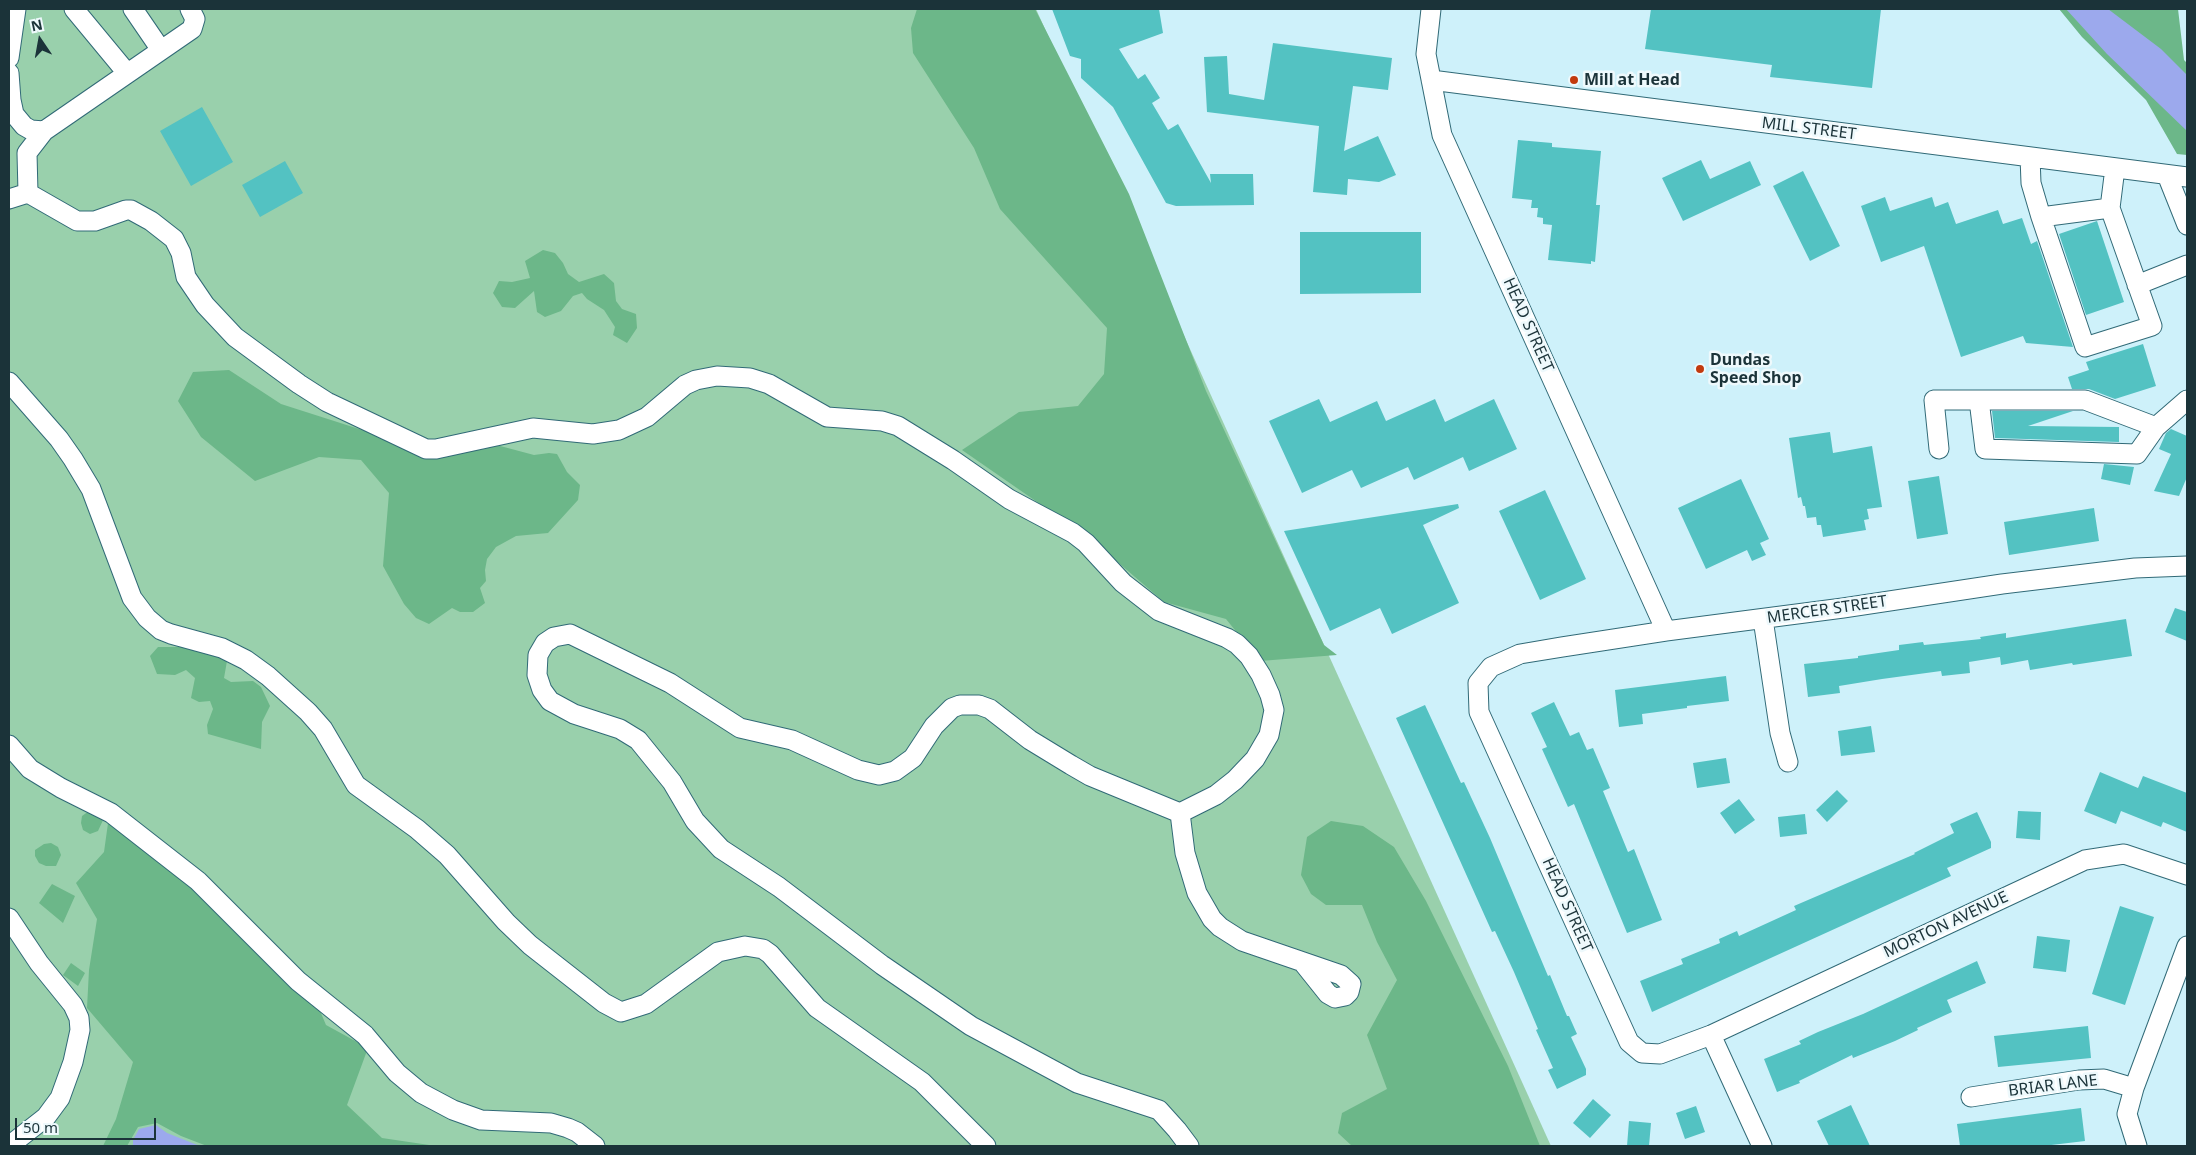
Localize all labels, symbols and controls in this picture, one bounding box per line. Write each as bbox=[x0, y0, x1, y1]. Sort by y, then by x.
text: N bbox=[29, 14, 44, 35]
north arrow bbox=[15, 15, 65, 65]
place label: Mill at Head bbox=[1584, 70, 1680, 90]
marker: Mill at Head bbox=[1568, 74, 1580, 86]
street label: MILL STREET bbox=[1761, 114, 1857, 144]
street label: HEAD STREET bbox=[1499, 275, 1557, 375]
place label: Dundas Speed Shop bbox=[1710, 350, 1802, 388]
marker: Dundas Speed Shop bbox=[1694, 363, 1706, 375]
street label: MERCER STREET bbox=[1766, 592, 1888, 628]
street label: HEAD STREET bbox=[1538, 855, 1596, 955]
street label: MORTON AVENUE bbox=[1881, 888, 2011, 962]
street label: BRIAR LANE bbox=[2007, 1071, 2099, 1101]
scale bar bbox=[18, 1108, 159, 1140]
text: 50 m bbox=[23, 1117, 58, 1137]

